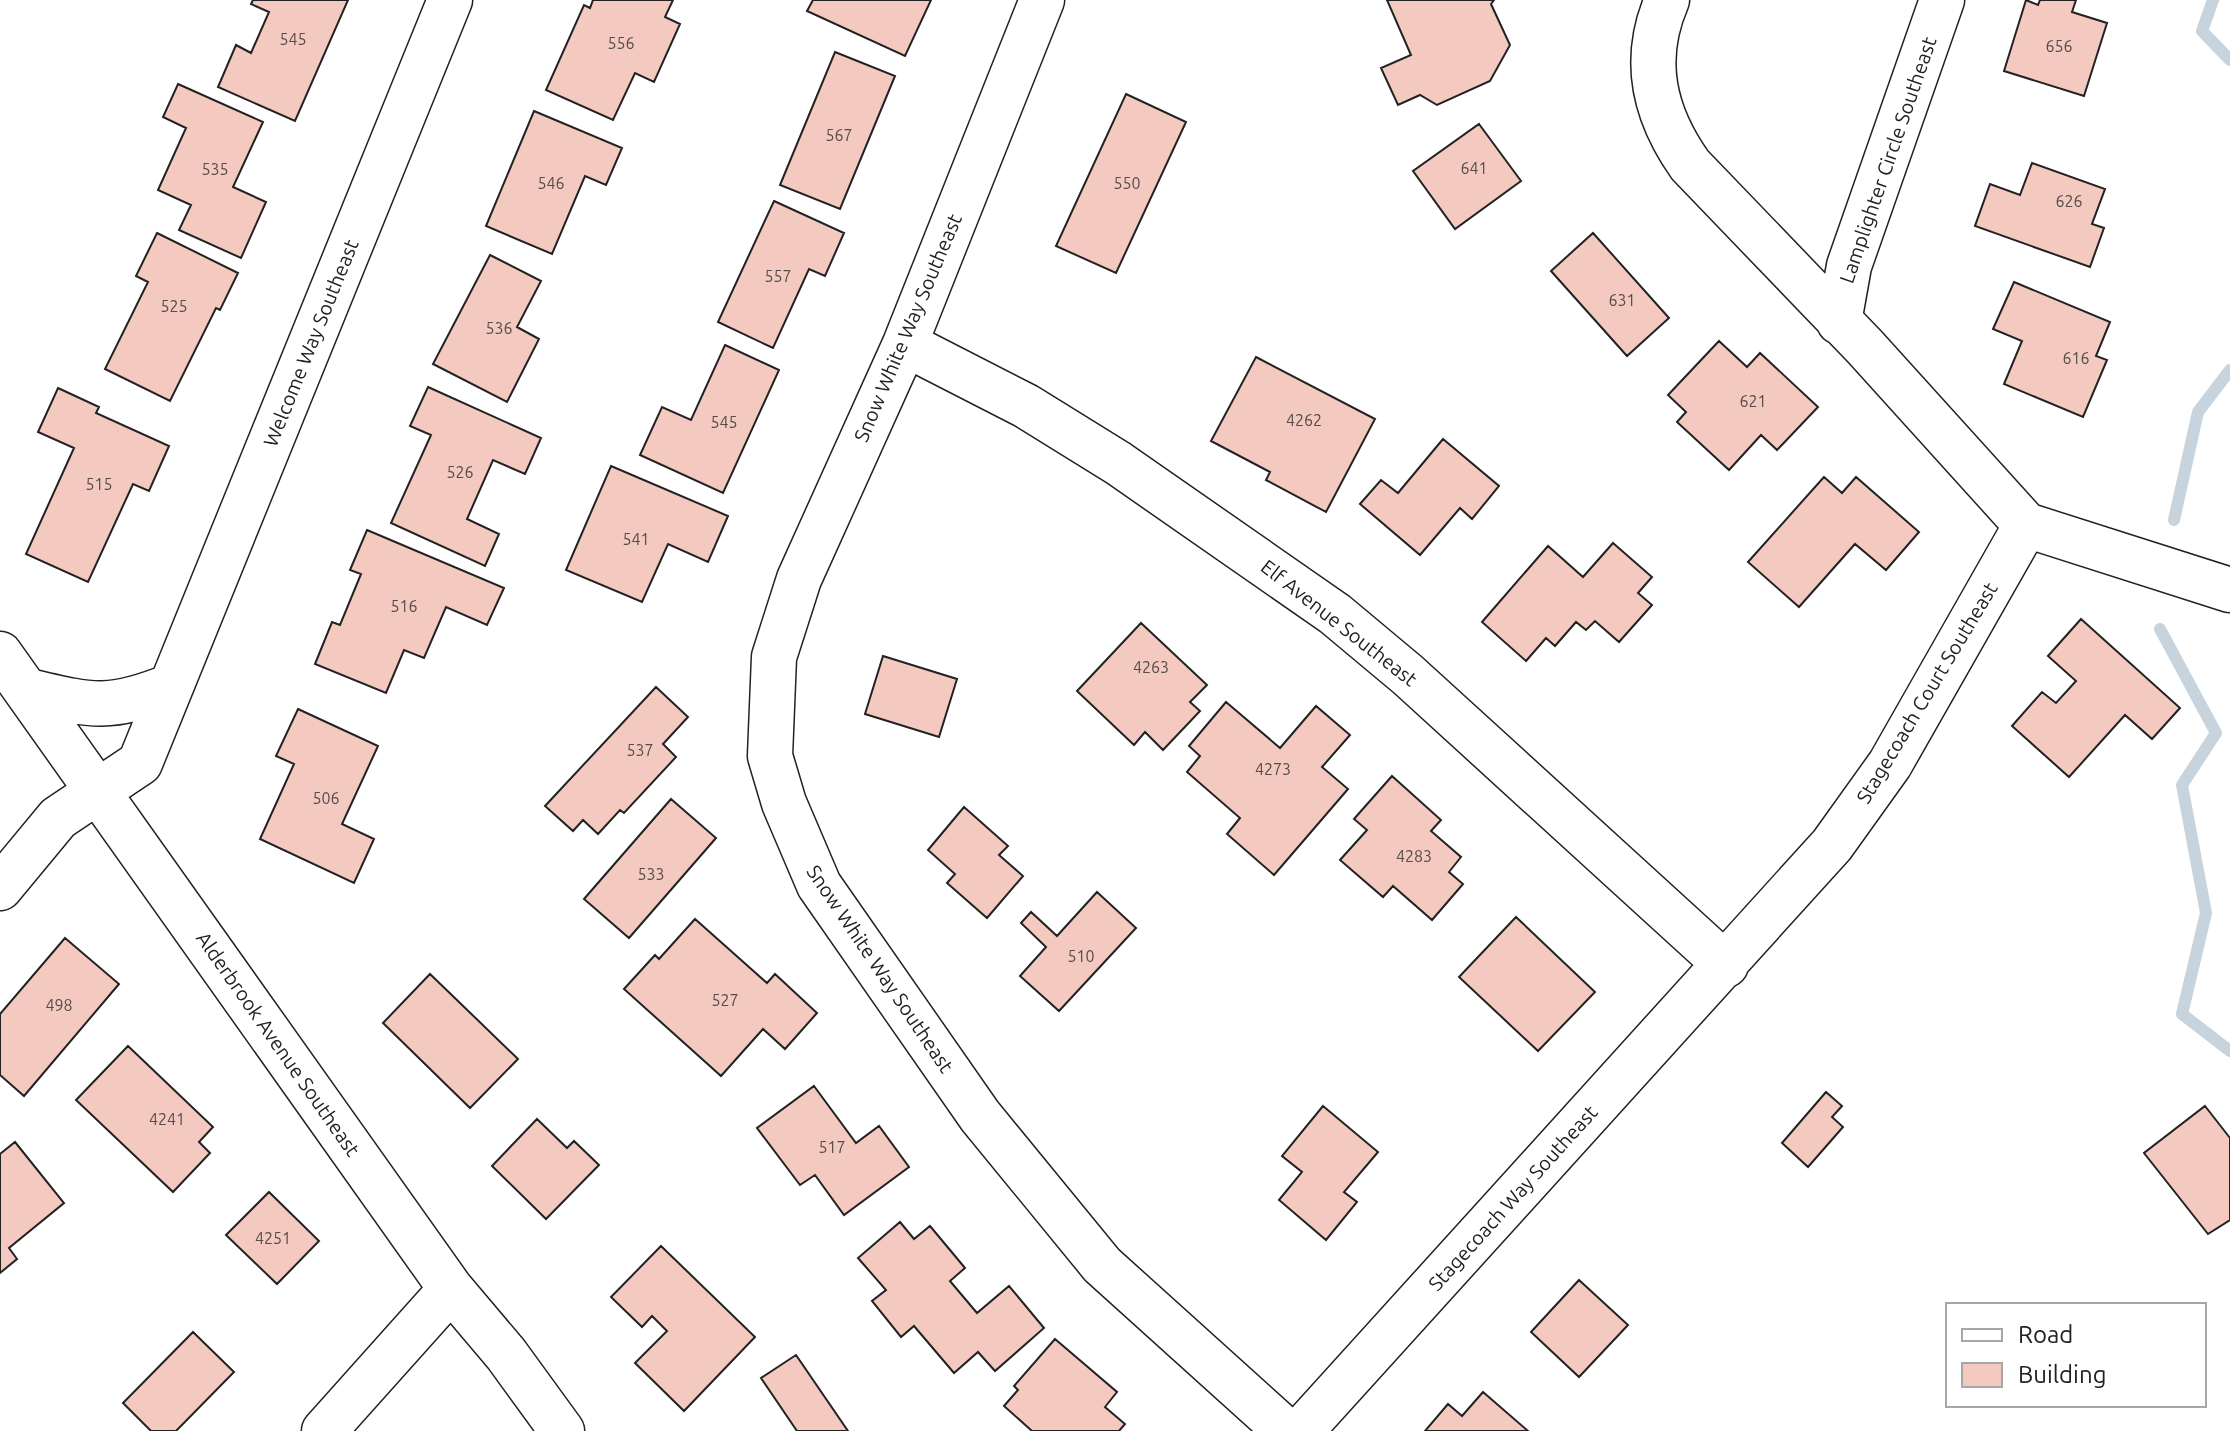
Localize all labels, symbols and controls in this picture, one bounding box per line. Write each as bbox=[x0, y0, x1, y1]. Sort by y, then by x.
house number: 545 bbox=[279, 30, 307, 48]
street label: Lamplighter Circle Southeast bbox=[1834, 33, 1941, 286]
house number: 556 bbox=[607, 34, 635, 52]
house number: 656 bbox=[2045, 37, 2073, 55]
house number: 567 bbox=[825, 126, 853, 144]
house number: 641 bbox=[1460, 159, 1488, 177]
house number: 535 bbox=[201, 160, 229, 178]
house number: 546 bbox=[537, 174, 565, 192]
house number: 550 bbox=[1113, 174, 1141, 192]
house number: 626 bbox=[2055, 192, 2083, 210]
street label: Snow White Way Southeast bbox=[849, 210, 966, 445]
street label: Welcome Way Southeast bbox=[258, 236, 363, 450]
house number: 557 bbox=[764, 267, 792, 285]
house number: 631 bbox=[1608, 291, 1636, 309]
house number: 525 bbox=[160, 297, 188, 315]
house number: 536 bbox=[485, 319, 513, 337]
house number: 616 bbox=[2062, 349, 2090, 367]
house number: 621 bbox=[1739, 392, 1767, 410]
house number: 4262 bbox=[1286, 411, 1322, 429]
house number: 545 bbox=[710, 413, 738, 431]
house number: 526 bbox=[446, 463, 474, 481]
house number: 515 bbox=[85, 475, 113, 493]
house number: 541 bbox=[622, 530, 650, 548]
street label: Elf Avenue Southeast bbox=[1257, 555, 1422, 691]
street label: Stagecoach Court Southeast bbox=[1851, 578, 2002, 807]
house number: 516 bbox=[390, 597, 418, 615]
house number: 4263 bbox=[1133, 658, 1169, 676]
house number: 537 bbox=[626, 741, 654, 759]
house number: 4273 bbox=[1255, 760, 1291, 778]
house number: 506 bbox=[312, 789, 340, 807]
house number: 4283 bbox=[1396, 847, 1432, 865]
street label: Snow White Way Southeast bbox=[802, 861, 959, 1077]
house number: 533 bbox=[637, 865, 665, 883]
street label: Alderbrook Avenue Southeast bbox=[192, 927, 365, 1160]
house number: 510 bbox=[1067, 947, 1095, 965]
house number: 527 bbox=[711, 991, 739, 1009]
house number: 498 bbox=[45, 996, 73, 1014]
street label: Stagecoach Way Southeast bbox=[1423, 1100, 1602, 1295]
house number: 4241 bbox=[149, 1110, 185, 1128]
house number: 517 bbox=[818, 1138, 846, 1156]
house number: 4251 bbox=[255, 1229, 291, 1247]
legend bbox=[1946, 1303, 2206, 1407]
text: Road bbox=[2018, 1321, 2073, 1348]
text: Building bbox=[2018, 1361, 2106, 1388]

